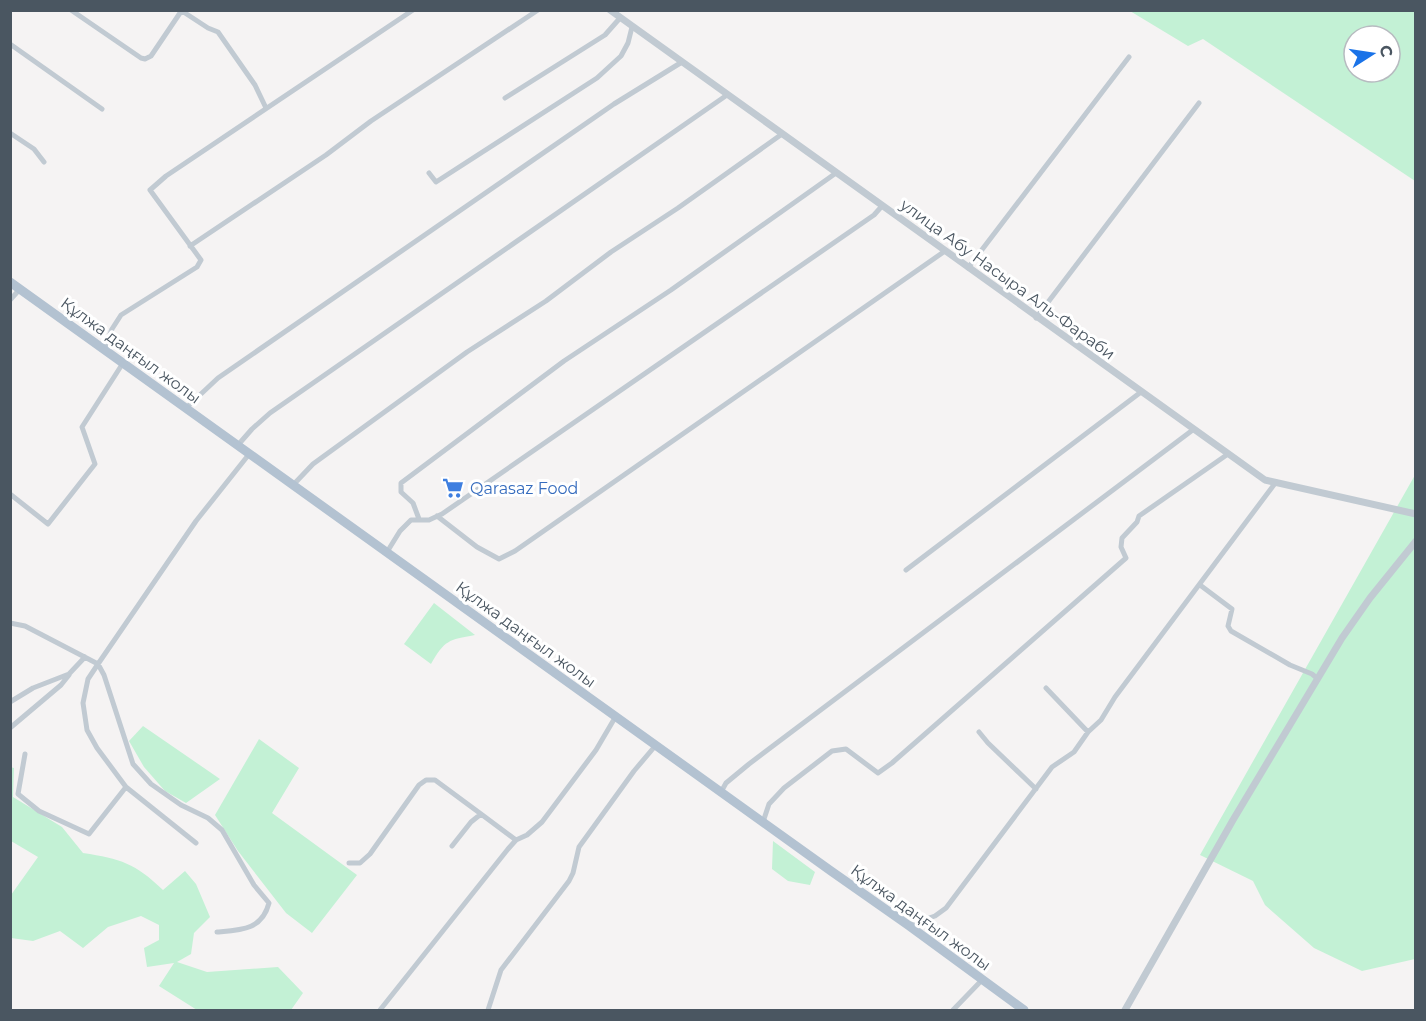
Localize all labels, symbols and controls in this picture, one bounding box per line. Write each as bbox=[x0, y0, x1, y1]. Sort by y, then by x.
north arrow bbox=[1342, 24, 1402, 84]
text: С bbox=[1376, 43, 1397, 59]
street label: улица Абу Насыра Аль-Фараби bbox=[896, 194, 1119, 364]
street label: Құлжа даңғыл жолы bbox=[57, 293, 204, 408]
supermarket icon: Qarasaz Food bbox=[441, 476, 465, 500]
place label: Qarasaz Food bbox=[470, 479, 578, 498]
street label: Құлжа даңғыл жолы bbox=[452, 577, 599, 692]
street label: Құлжа даңғыл жолы bbox=[847, 860, 994, 975]

